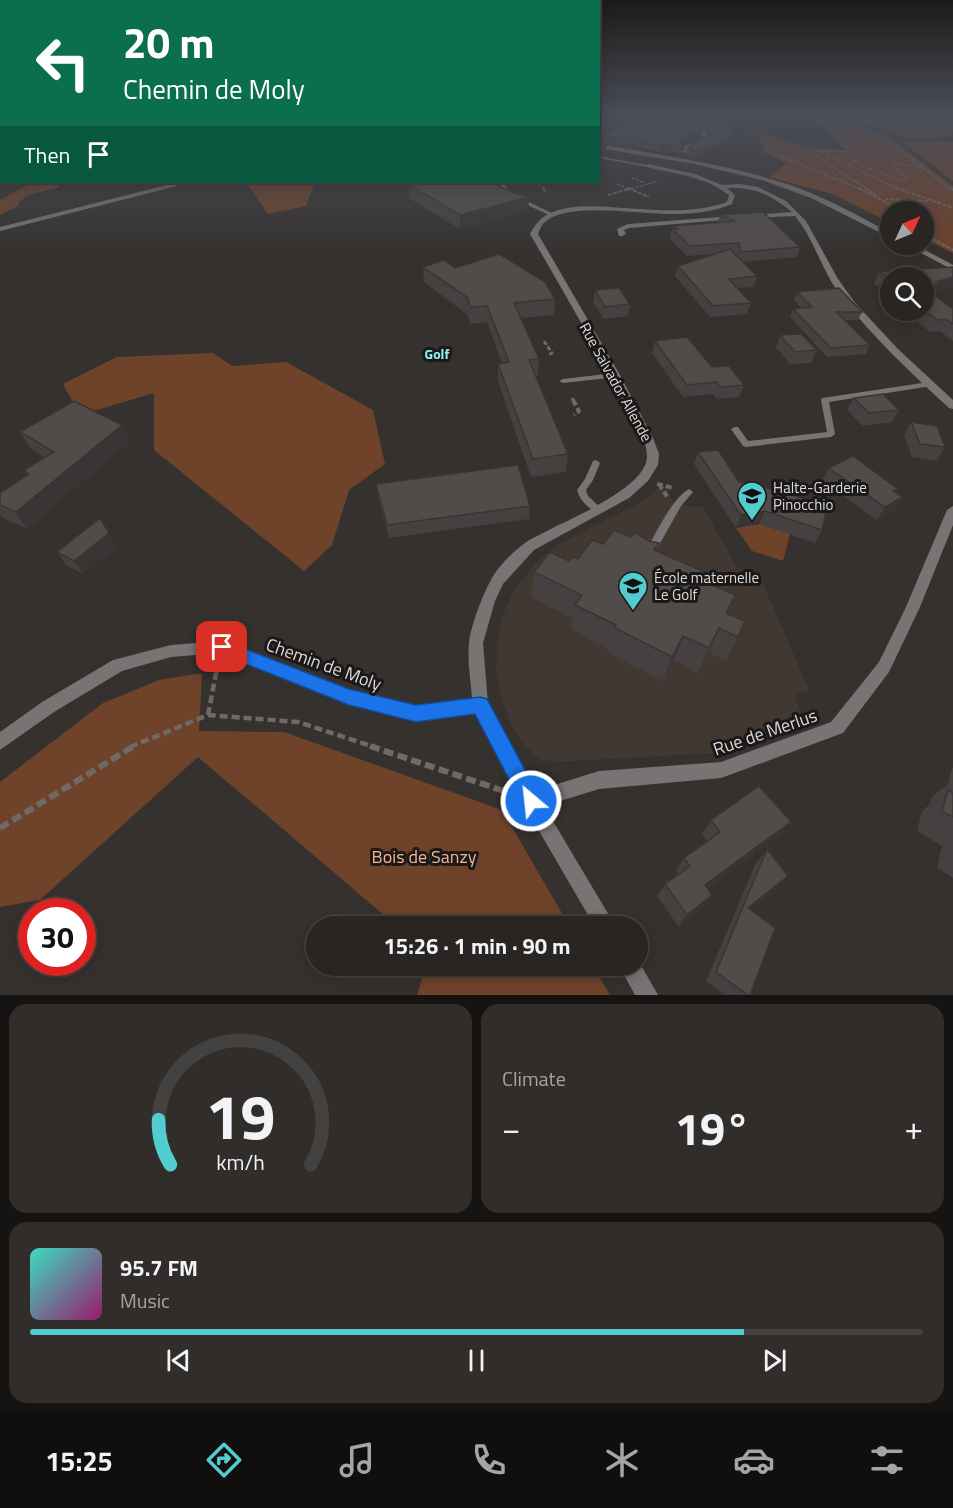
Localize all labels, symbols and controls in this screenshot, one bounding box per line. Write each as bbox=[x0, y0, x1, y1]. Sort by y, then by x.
text: 20 m bbox=[123, 10, 215, 74]
icon: left bbox=[24, 24, 102, 102]
text: Chemin de Moly bbox=[123, 68, 305, 109]
text: Then bbox=[24, 138, 70, 172]
icon: arrive bbox=[82, 138, 115, 171]
north arrow bbox=[880, 201, 934, 255]
map controls bbox=[880, 201, 934, 321]
button: search bbox=[880, 267, 934, 321]
street label: Rue Salvador Allende bbox=[574, 318, 658, 446]
district label: Golf bbox=[425, 343, 449, 364]
place label: Halte-Garderie Pinocchio bbox=[773, 476, 867, 516]
school or university icon: Halte-Garderie Pinocchio bbox=[736, 480, 768, 522]
place label: École maternelle Le Golf bbox=[654, 566, 759, 606]
school or university icon: École maternelle Le Golf bbox=[617, 570, 649, 612]
pin bbox=[196, 621, 247, 672]
icon: arrive bbox=[205, 630, 238, 663]
street label: Chemin de Moly bbox=[262, 631, 386, 698]
street label: Rue de Merlus bbox=[709, 702, 821, 762]
position arrow bbox=[499, 769, 563, 833]
park label: Bois de Sanzy bbox=[372, 843, 477, 870]
speed limit sign: 30 bbox=[18, 898, 96, 976]
text: 15:26 · 1 min · 90 m bbox=[384, 929, 570, 963]
text: Climate bbox=[502, 1063, 566, 1094]
text: 19 bbox=[206, 1068, 275, 1163]
text: 19° bbox=[675, 1094, 750, 1162]
text: − bbox=[502, 1103, 520, 1153]
text: + bbox=[905, 1103, 923, 1153]
text: km/h bbox=[216, 1147, 265, 1179]
text: 95.7 FM bbox=[120, 1251, 198, 1285]
text: Music bbox=[120, 1285, 170, 1316]
icon: previous bbox=[162, 1344, 195, 1377]
icon: pause bbox=[460, 1344, 493, 1377]
icon: next bbox=[758, 1344, 791, 1377]
icon: directions bbox=[203, 1439, 245, 1481]
icon: music bbox=[336, 1439, 378, 1481]
icon: phone bbox=[468, 1439, 510, 1481]
icon: climate bbox=[601, 1439, 643, 1481]
icon: car bbox=[733, 1439, 775, 1481]
icon: filters bbox=[866, 1439, 908, 1481]
text: 15:25 bbox=[45, 1440, 113, 1481]

